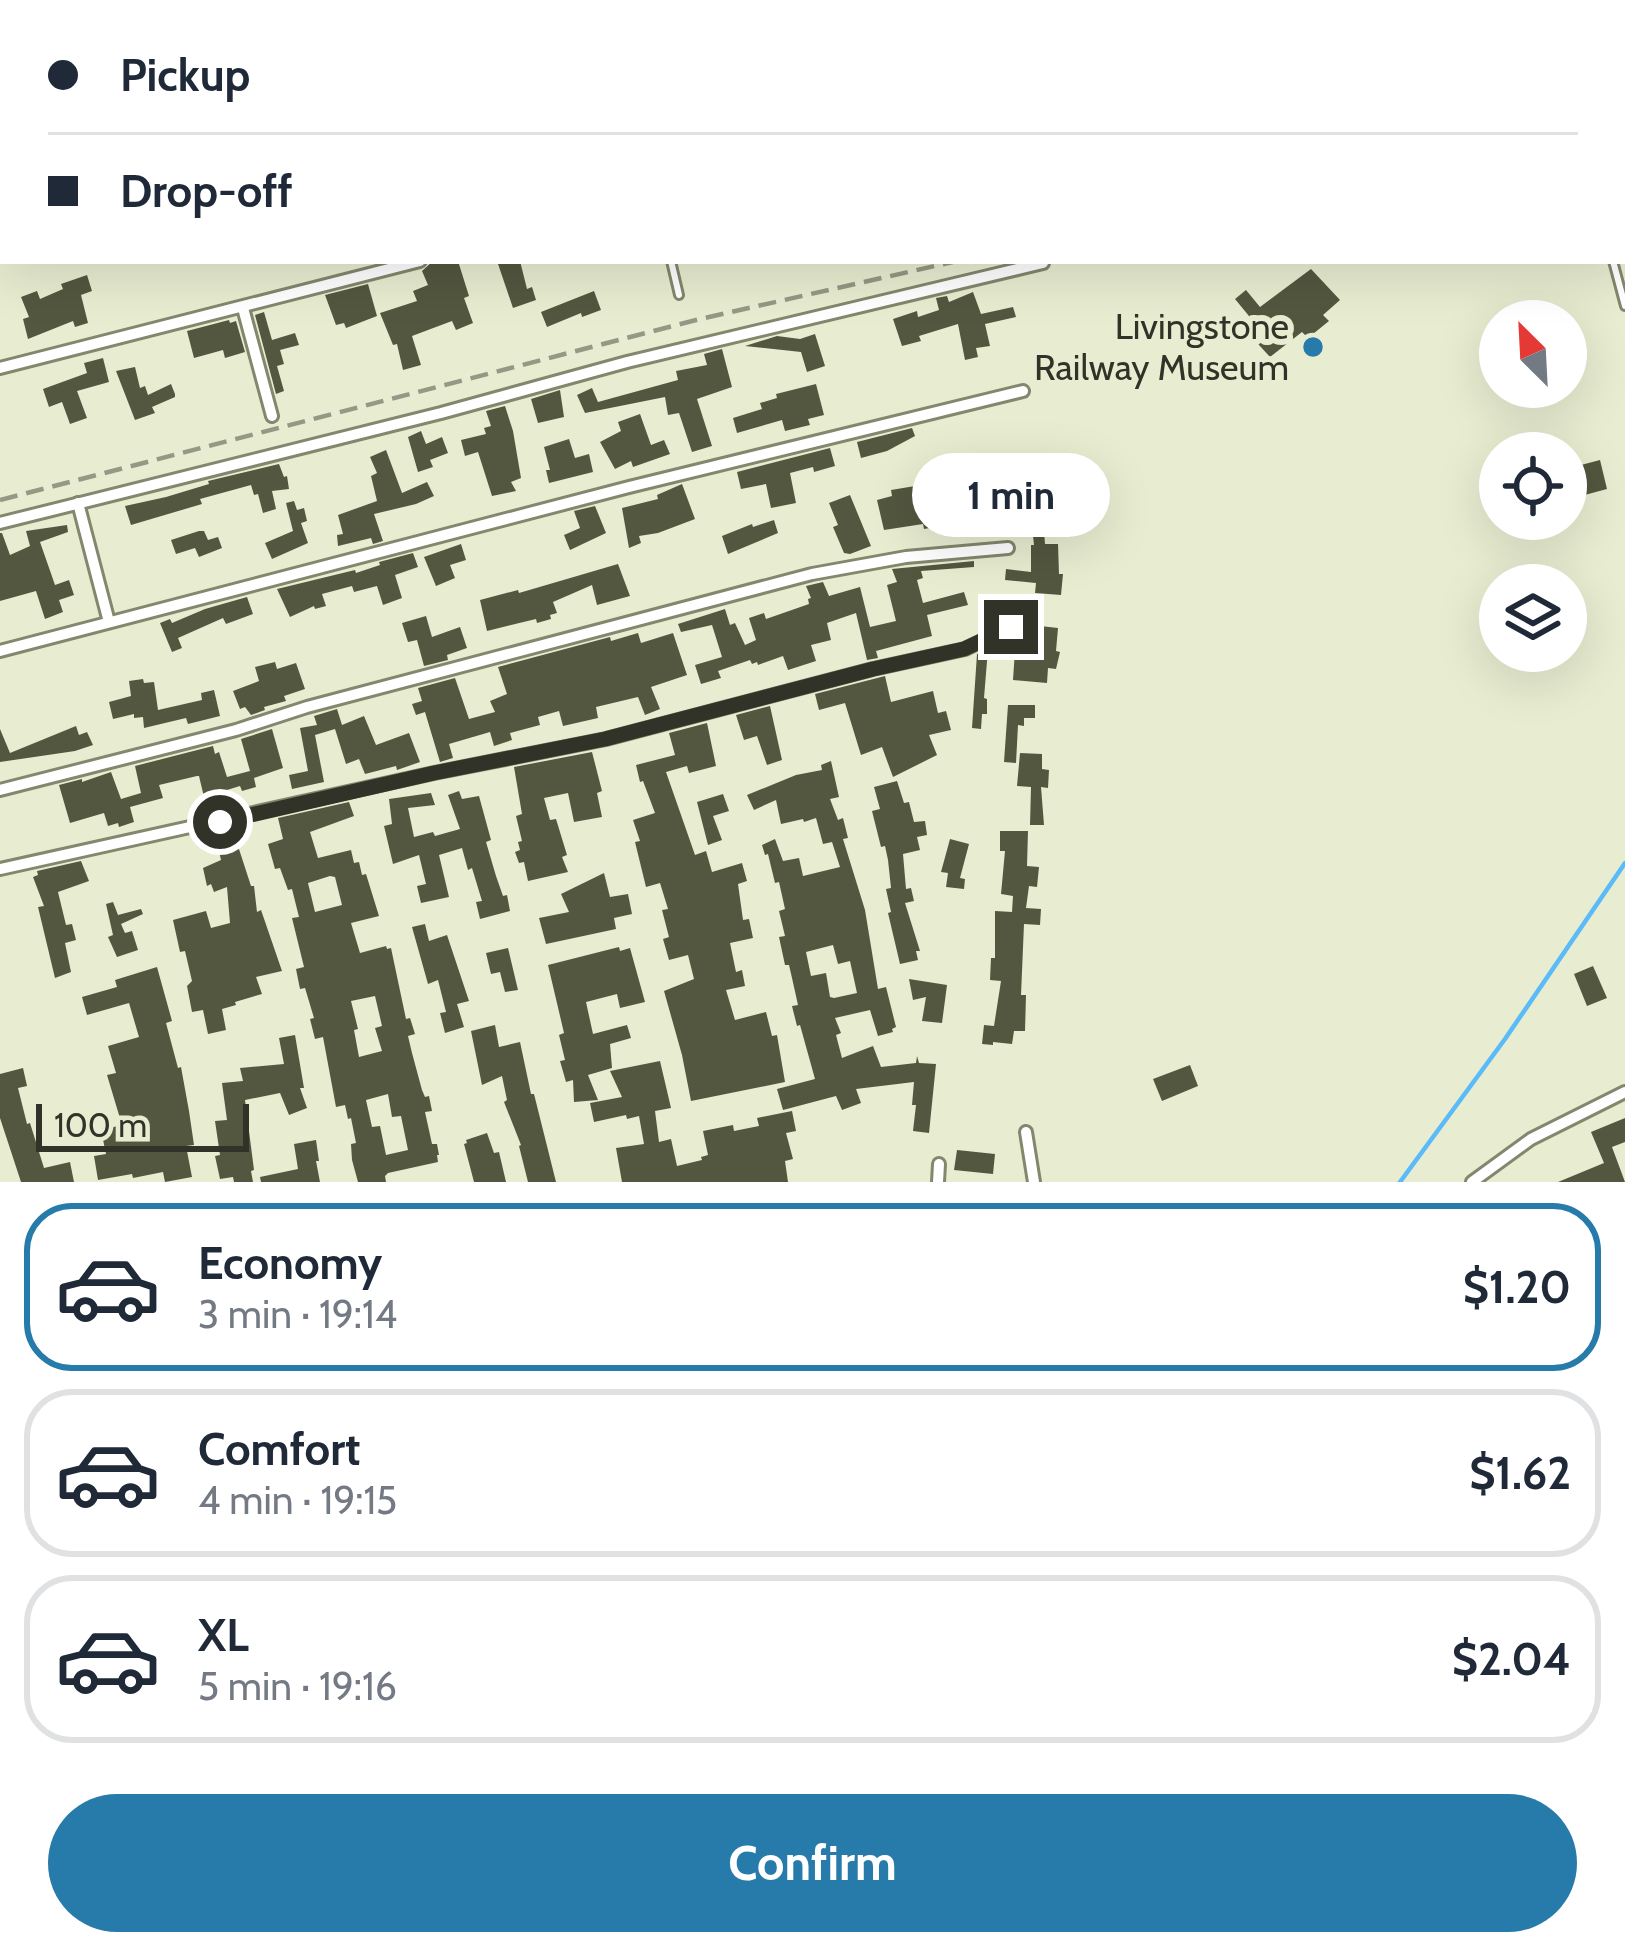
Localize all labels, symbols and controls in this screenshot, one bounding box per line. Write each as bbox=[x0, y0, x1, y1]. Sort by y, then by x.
text: Pickup bbox=[120, 48, 250, 102]
text: Drop-off bbox=[120, 164, 293, 218]
north arrow bbox=[1479, 300, 1587, 408]
map controls bbox=[1479, 300, 1587, 672]
place label: Livingstone Railway Museum bbox=[1034, 304, 1289, 389]
marker: Livingstone Railway Museum bbox=[1300, 334, 1326, 360]
button: locate bbox=[1479, 432, 1587, 540]
callout: 1 min bbox=[912, 453, 1110, 537]
text: 1 min bbox=[967, 471, 1055, 519]
button: layers bbox=[1479, 564, 1587, 672]
route end bbox=[984, 600, 1038, 654]
route start bbox=[193, 795, 247, 849]
scale bar bbox=[36, 1098, 249, 1151]
text: 100 m bbox=[54, 1105, 147, 1145]
icon: car bbox=[54, 1233, 162, 1341]
text: Economy bbox=[198, 1236, 382, 1290]
text: $1.20 bbox=[1463, 1260, 1571, 1314]
text: 3 min · 19:14 bbox=[198, 1290, 397, 1338]
icon: car bbox=[54, 1419, 162, 1527]
text: Comfort bbox=[198, 1422, 361, 1476]
text: $1.62 bbox=[1469, 1446, 1571, 1500]
text: 4 min · 19:15 bbox=[198, 1476, 397, 1524]
icon: car bbox=[54, 1605, 162, 1713]
text: XL bbox=[198, 1608, 249, 1662]
text: $2.04 bbox=[1452, 1632, 1571, 1686]
text: 5 min · 19:16 bbox=[198, 1662, 397, 1710]
button: Confirm bbox=[48, 1794, 1577, 1932]

